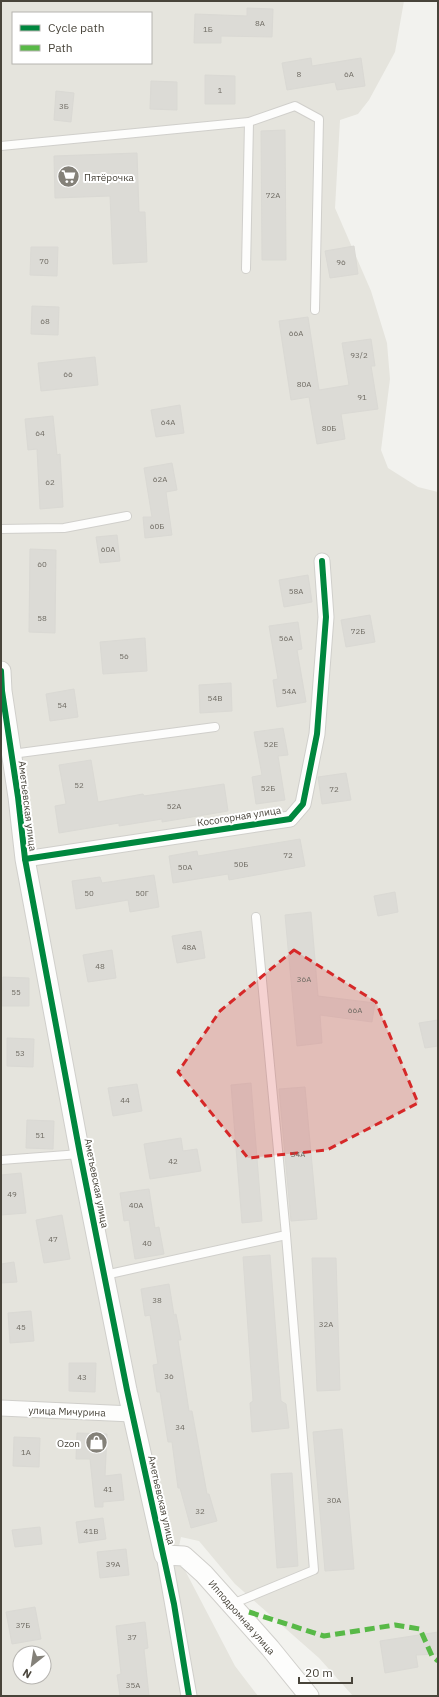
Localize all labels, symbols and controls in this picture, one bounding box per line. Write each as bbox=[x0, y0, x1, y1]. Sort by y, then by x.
legend bbox=[12, 12, 152, 64]
house number: 8А bbox=[255, 18, 265, 28]
text: Cycle path bbox=[48, 20, 105, 35]
house number: 1Б bbox=[203, 24, 213, 34]
text: Path bbox=[48, 40, 73, 55]
house number: 8 bbox=[297, 69, 302, 79]
house number: 6А bbox=[344, 69, 354, 79]
house number: 1 bbox=[218, 85, 223, 95]
house number: 3Б bbox=[59, 101, 69, 111]
supermarket icon: Пятёрочка bbox=[55, 164, 81, 190]
place label: Пятёрочка bbox=[84, 171, 135, 184]
house number: 72А bbox=[266, 190, 280, 200]
house number: 70 bbox=[39, 256, 49, 266]
house number: 96 bbox=[336, 257, 346, 267]
house number: 68 bbox=[40, 316, 50, 326]
house number: 66А bbox=[289, 328, 303, 338]
house number: 93/2 bbox=[350, 350, 368, 360]
house number: 66 bbox=[63, 369, 73, 379]
house number: 80А bbox=[297, 379, 311, 389]
house number: 91 bbox=[357, 392, 367, 402]
house number: 64А bbox=[161, 417, 175, 427]
house number: 80Б bbox=[322, 423, 336, 433]
house number: 64 bbox=[35, 428, 45, 438]
house number: 62А bbox=[153, 474, 167, 484]
house number: 62 bbox=[45, 477, 55, 487]
house number: 60Б bbox=[150, 521, 164, 531]
house number: 60А bbox=[101, 544, 115, 554]
house number: 60 bbox=[37, 559, 47, 569]
house number: 58А bbox=[289, 586, 303, 596]
house number: 58 bbox=[37, 613, 47, 623]
house number: 72Б bbox=[351, 626, 365, 636]
house number: 56А bbox=[279, 633, 293, 643]
house number: 56 bbox=[119, 651, 129, 661]
house number: 54А bbox=[282, 686, 296, 696]
house number: 54В bbox=[208, 693, 222, 703]
house number: 54 bbox=[57, 700, 67, 710]
house number: 52Е bbox=[264, 739, 278, 749]
street label: Аметьевская улица bbox=[16, 760, 40, 853]
house number: 52 bbox=[74, 780, 84, 790]
house number: 52Б bbox=[261, 783, 275, 793]
house number: 72 bbox=[329, 784, 339, 794]
house number: 52А bbox=[167, 801, 181, 811]
street label: Косогорная улица bbox=[196, 803, 283, 830]
house number: 72 bbox=[283, 850, 293, 860]
house number: 50Б bbox=[234, 859, 248, 869]
house number: 50А bbox=[178, 862, 192, 872]
house number: 50 bbox=[84, 888, 94, 898]
house number: 50Г bbox=[135, 888, 149, 898]
house number: 48А bbox=[182, 942, 196, 952]
house number: 48 bbox=[95, 961, 105, 971]
house number: 36А bbox=[297, 974, 311, 984]
house number: 55 bbox=[11, 987, 21, 997]
house number: 66А bbox=[348, 1005, 362, 1015]
house number: 53 bbox=[15, 1048, 25, 1058]
house number: 44 bbox=[120, 1095, 130, 1105]
house number: 51 bbox=[35, 1130, 45, 1140]
street label: Аметьевская улица bbox=[81, 1137, 112, 1230]
house number: 34А bbox=[291, 1149, 305, 1159]
house number: 42 bbox=[168, 1156, 178, 1166]
house number: 49 bbox=[7, 1189, 17, 1199]
house number: 40А bbox=[129, 1200, 143, 1210]
house number: 47 bbox=[48, 1234, 58, 1244]
house number: 40 bbox=[142, 1238, 152, 1248]
house number: 38 bbox=[152, 1295, 162, 1305]
house number: 32А bbox=[319, 1319, 333, 1329]
house number: 45 bbox=[16, 1322, 26, 1332]
house number: 36 bbox=[164, 1371, 174, 1381]
house number: 43 bbox=[77, 1372, 87, 1382]
street label: улица Мичурина bbox=[28, 1404, 107, 1419]
house number: 34 bbox=[175, 1422, 185, 1432]
shop icon: Ozon bbox=[83, 1430, 109, 1456]
place label: Ozon bbox=[57, 1437, 80, 1450]
house number: 1А bbox=[21, 1447, 31, 1457]
street label: Аметьевская улица bbox=[145, 1454, 178, 1546]
house number: 41 bbox=[103, 1484, 113, 1494]
house number: 30А bbox=[327, 1495, 341, 1505]
house number: 32 bbox=[195, 1506, 205, 1516]
house number: 41В bbox=[84, 1526, 98, 1536]
house number: 39А bbox=[106, 1559, 120, 1569]
street label: Ипподромная улица bbox=[206, 1577, 278, 1658]
house number: 37Б bbox=[16, 1620, 30, 1630]
house number: 37 bbox=[127, 1632, 137, 1642]
north arrow bbox=[12, 1645, 52, 1685]
scale bar bbox=[299, 1659, 352, 1685]
text: 20 m bbox=[305, 1665, 333, 1680]
text: N bbox=[20, 1666, 34, 1682]
house number: 35А bbox=[126, 1680, 140, 1690]

